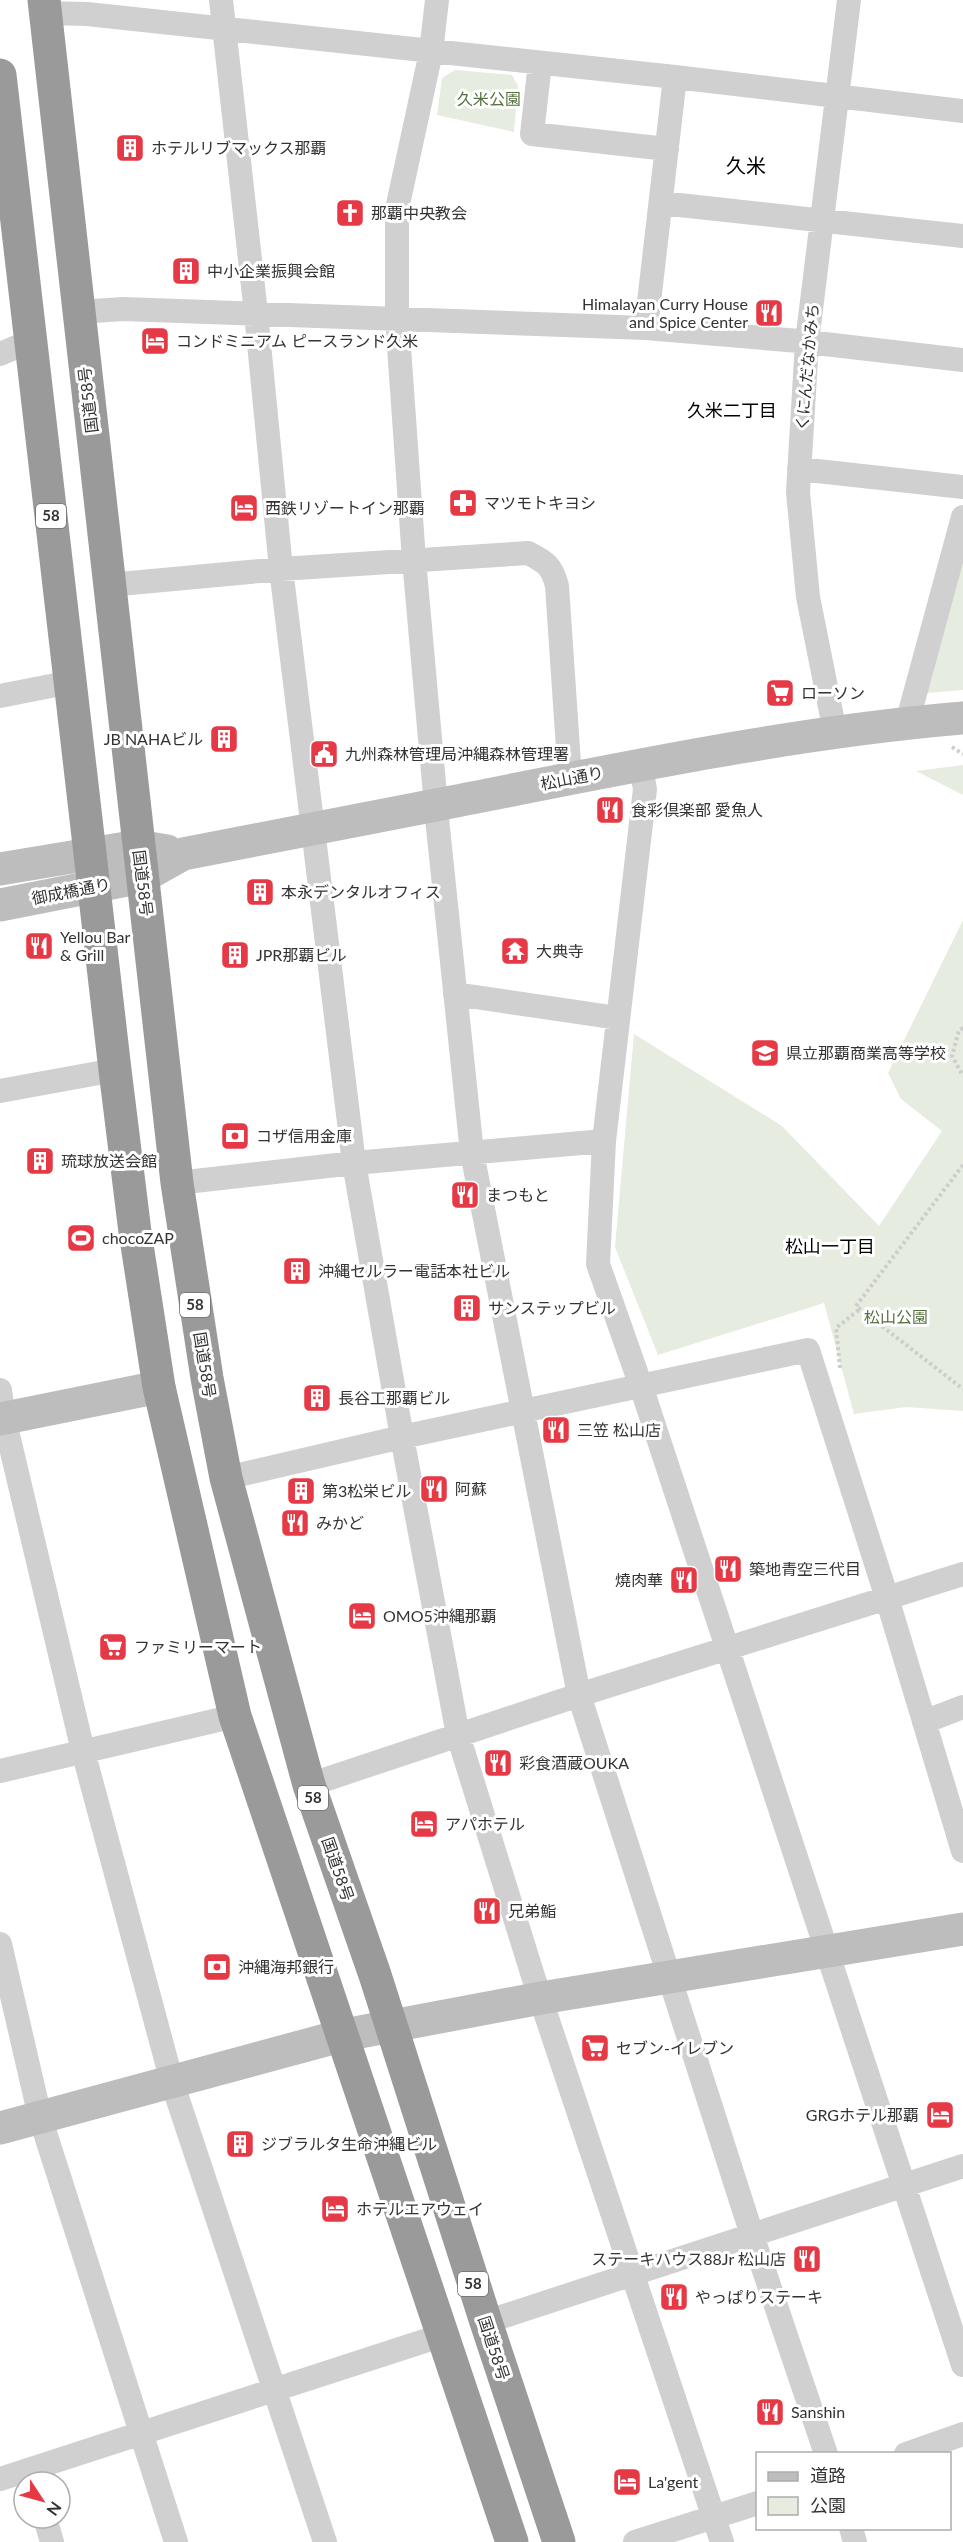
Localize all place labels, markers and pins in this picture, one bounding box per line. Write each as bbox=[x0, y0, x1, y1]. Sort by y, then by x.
building icon: ホテルリブマックス那覇 bbox=[114, 132, 146, 164]
place label: ホテルリブマックス那覇 bbox=[151, 138, 327, 157]
church icon: 那覇中央教会 bbox=[334, 197, 366, 229]
place label: 那覇中央教会 bbox=[371, 203, 467, 222]
building icon: 中小企業振興会館 bbox=[170, 255, 202, 287]
place label: 中小企業振興会館 bbox=[207, 261, 335, 280]
place label: Himalayan Curry House and Spice Center bbox=[582, 294, 748, 331]
restaurant icon: Himalayan Curry House and Spice Center bbox=[753, 297, 785, 329]
hotel icon: コンドミニアム ピースランド久米 bbox=[139, 325, 171, 357]
place label: コンドミニアム ピースランド久米 bbox=[176, 331, 418, 350]
pharmacy icon: マツモトキヨシ bbox=[447, 487, 479, 519]
hotel icon: 西鉄リゾートイン那覇 bbox=[228, 492, 260, 524]
place label: マツモトキヨシ bbox=[484, 493, 596, 512]
place label: 西鉄リゾートイン那覇 bbox=[265, 498, 425, 517]
supermarket icon: ローソン bbox=[764, 677, 796, 709]
place label: ローソン bbox=[801, 683, 865, 702]
building icon: JB NAHAビル bbox=[208, 723, 240, 755]
place label: JB NAHAビル bbox=[104, 729, 203, 748]
public building icon: 九州森林管理局沖縄森林管理署 bbox=[308, 738, 340, 770]
place label: 九州森林管理局沖縄森林管理署 bbox=[345, 744, 569, 763]
restaurant icon: 食彩倶楽部 愛魚人 bbox=[594, 794, 626, 826]
place label: 食彩倶楽部 愛魚人 bbox=[631, 800, 763, 819]
building icon: 本永デンタルオフィス bbox=[244, 876, 276, 908]
place label: 本永デンタルオフィス bbox=[281, 882, 441, 901]
place label: Yellou Bar & Grill bbox=[60, 927, 130, 964]
restaurant icon: Yellou Bar & Grill bbox=[23, 930, 55, 962]
temple icon: 大典寺 bbox=[499, 935, 531, 967]
building icon: JPR那覇ビル bbox=[219, 939, 251, 971]
place label: 大典寺 bbox=[536, 941, 584, 960]
place label: JPR那覇ビル bbox=[256, 945, 346, 964]
school or university icon: 県立那覇商業高等学校 bbox=[749, 1037, 781, 1069]
place label: 県立那覇商業高等学校 bbox=[786, 1043, 946, 1062]
bank icon: コザ信用金庫 bbox=[219, 1120, 251, 1152]
place label: コザ信用金庫 bbox=[256, 1126, 352, 1145]
building icon: 琉球放送会館 bbox=[24, 1145, 56, 1177]
place label: 琉球放送会館 bbox=[61, 1151, 157, 1170]
restaurant icon: まつもと bbox=[449, 1179, 481, 1211]
place label: まつもと bbox=[486, 1185, 550, 1204]
sports icon: chocoZAP bbox=[65, 1222, 97, 1254]
place label: chocoZAP bbox=[102, 1228, 174, 1247]
building icon: 沖縄セルラー電話本社ビル bbox=[281, 1255, 313, 1287]
place label: 沖縄セルラー電話本社ビル bbox=[318, 1261, 510, 1280]
building icon: サンステップビル bbox=[451, 1292, 483, 1324]
place label: サンステップビル bbox=[488, 1298, 616, 1317]
building icon: 長谷工那覇ビル bbox=[301, 1382, 333, 1414]
place label: 長谷工那覇ビル bbox=[338, 1388, 450, 1407]
restaurant icon: 三笠 松山店 bbox=[540, 1414, 572, 1446]
place label: 三笠 松山店 bbox=[577, 1420, 661, 1439]
restaurant icon: 阿蘇 bbox=[418, 1473, 450, 1505]
building icon: 第3松栄ビル bbox=[285, 1475, 317, 1507]
place label: 阿蘇 bbox=[455, 1479, 487, 1498]
place label: 第3松栄ビル bbox=[322, 1481, 411, 1500]
restaurant icon: みかど bbox=[279, 1507, 311, 1539]
place label: みかど bbox=[316, 1513, 364, 1532]
restaurant icon: 築地青空三代目 bbox=[712, 1553, 744, 1585]
place label: 築地青空三代目 bbox=[749, 1559, 861, 1578]
restaurant icon: 燒肉華 bbox=[668, 1564, 700, 1596]
place label: 燒肉華 bbox=[615, 1570, 663, 1589]
hotel icon: OMO5沖縄那覇 bbox=[346, 1600, 378, 1632]
place label: OMO5沖縄那覇 bbox=[383, 1606, 497, 1625]
supermarket icon: ファミリーマート bbox=[97, 1631, 129, 1663]
place label: ファミリーマート bbox=[134, 1637, 262, 1656]
restaurant icon: 彩食酒蔵OUKA bbox=[482, 1747, 514, 1779]
place label: 彩食酒蔵OUKA bbox=[519, 1753, 629, 1772]
hotel icon: アパホテル bbox=[408, 1808, 440, 1840]
place label: アパホテル bbox=[445, 1814, 525, 1833]
restaurant icon: 兄弟鮨 bbox=[471, 1895, 503, 1927]
place label: 兄弟鮨 bbox=[508, 1901, 556, 1920]
bank icon: 沖縄海邦銀行 bbox=[201, 1951, 233, 1983]
place label: 沖縄海邦銀行 bbox=[238, 1957, 334, 1976]
supermarket icon: セブン-イレブン bbox=[579, 2032, 611, 2064]
place label: セブン-イレブン bbox=[616, 2038, 734, 2057]
hotel icon: GRGホテル那覇 bbox=[924, 2099, 956, 2131]
place label: GRGホテル那覇 bbox=[806, 2105, 919, 2124]
building icon: ジブラルタ生命沖縄ビル bbox=[224, 2128, 256, 2160]
place label: ジブラルタ生命沖縄ビル bbox=[261, 2134, 437, 2153]
hotel icon: ホテルエアウェイ bbox=[319, 2193, 351, 2225]
place label: ホテルエアウェイ bbox=[356, 2199, 484, 2218]
restaurant icon: ステーキハウス88Jr 松山店 bbox=[791, 2243, 823, 2275]
place label: ステーキハウス88Jr 松山店 bbox=[591, 2249, 786, 2268]
restaurant icon: やっぱりステーキ bbox=[658, 2281, 690, 2313]
place label: やっぱりステーキ bbox=[695, 2287, 823, 2306]
restaurant icon: Sanshin bbox=[754, 2396, 786, 2428]
place label: Sanshin bbox=[791, 2402, 845, 2421]
hotel icon: La'gent bbox=[611, 2466, 643, 2498]
place label: La'gent bbox=[648, 2472, 698, 2491]

